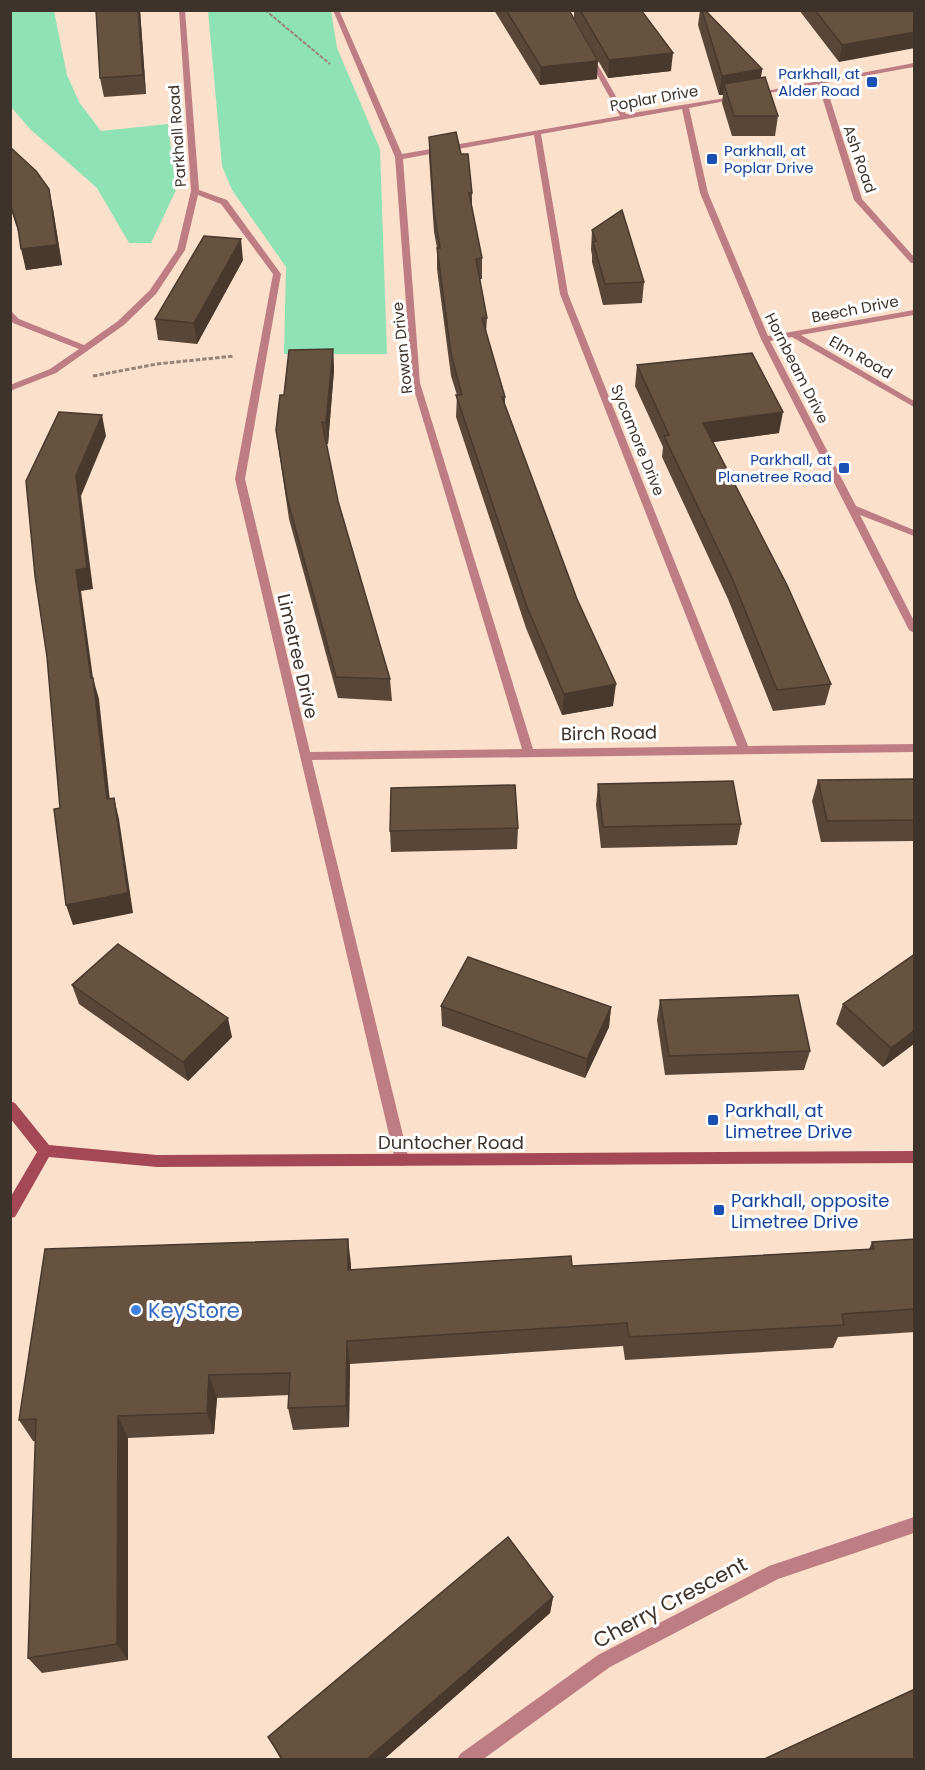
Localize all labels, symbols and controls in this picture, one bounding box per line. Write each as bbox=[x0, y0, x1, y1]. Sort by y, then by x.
place label: Parkhall, at Alder Road bbox=[778, 63, 860, 101]
marker: Parkhall, at Alder Road bbox=[865, 75, 879, 89]
street label: Poplar Drive bbox=[608, 80, 700, 116]
street label: Parkhall Road bbox=[163, 84, 191, 188]
street label: Ash Road bbox=[839, 122, 881, 196]
place label: Parkhall, at Poplar Drive bbox=[724, 140, 813, 178]
marker: Parkhall, at Poplar Drive bbox=[705, 152, 719, 166]
street label: Beech Drive bbox=[810, 290, 900, 328]
street label: Rowan Drive bbox=[387, 301, 417, 395]
street label: Hornbeam Drive bbox=[760, 309, 834, 427]
street label: Elm Road bbox=[826, 330, 896, 384]
street label: Sycamore Drive bbox=[606, 381, 670, 499]
place label: Parkhall, at Planetree Road bbox=[718, 449, 832, 487]
marker: Parkhall, at Planetree Road bbox=[837, 461, 851, 475]
street label: Limetree Drive bbox=[271, 591, 325, 721]
street label: Birch Road bbox=[561, 720, 657, 746]
place label: Parkhall, at Limetree Drive bbox=[725, 1098, 852, 1144]
marker: Parkhall, at Limetree Drive bbox=[706, 1113, 720, 1127]
street label: Duntocher Road bbox=[378, 1130, 524, 1155]
place label: Parkhall, opposite Limetree Drive bbox=[731, 1188, 889, 1234]
marker: Parkhall, opposite Limetree Drive bbox=[712, 1203, 726, 1217]
place label: KeyStore bbox=[148, 1296, 240, 1325]
marker: KeyStore bbox=[129, 1303, 143, 1317]
street label: Cherry Crescent bbox=[588, 1549, 752, 1655]

